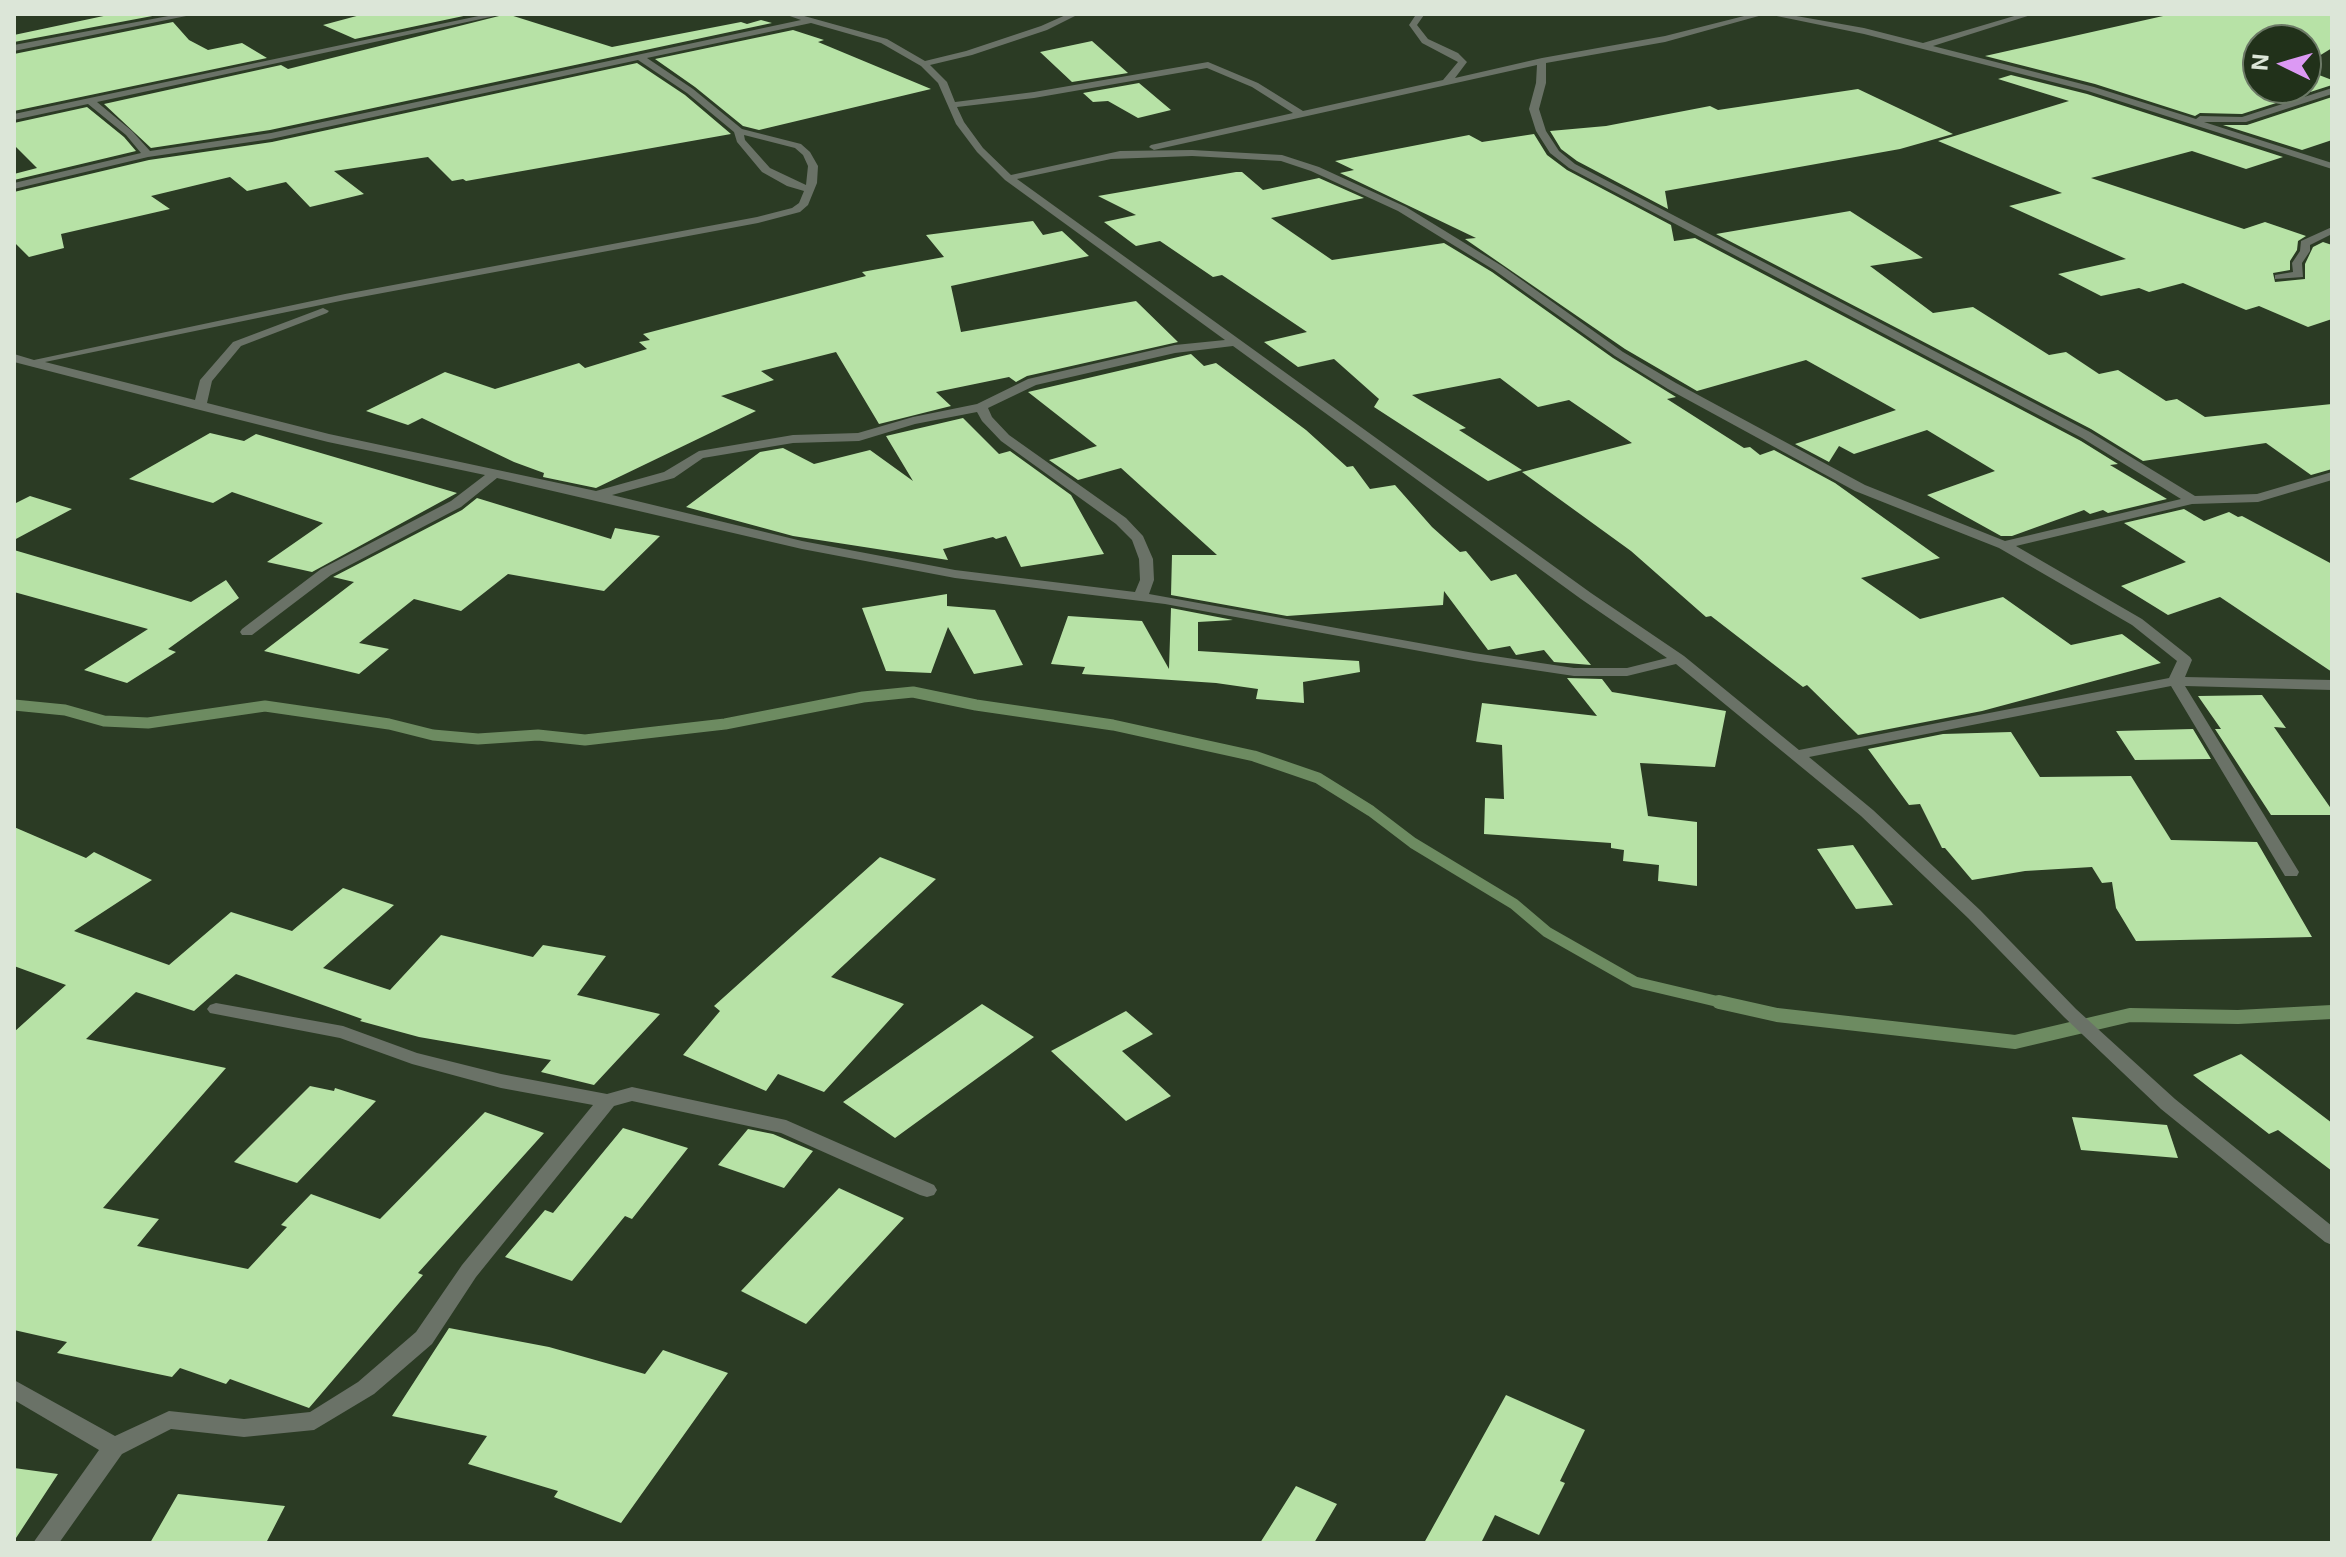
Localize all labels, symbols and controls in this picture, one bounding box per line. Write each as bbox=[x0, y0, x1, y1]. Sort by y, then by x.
north arrow bbox=[2242, 24, 2322, 104]
text: N bbox=[2246, 53, 2274, 72]

